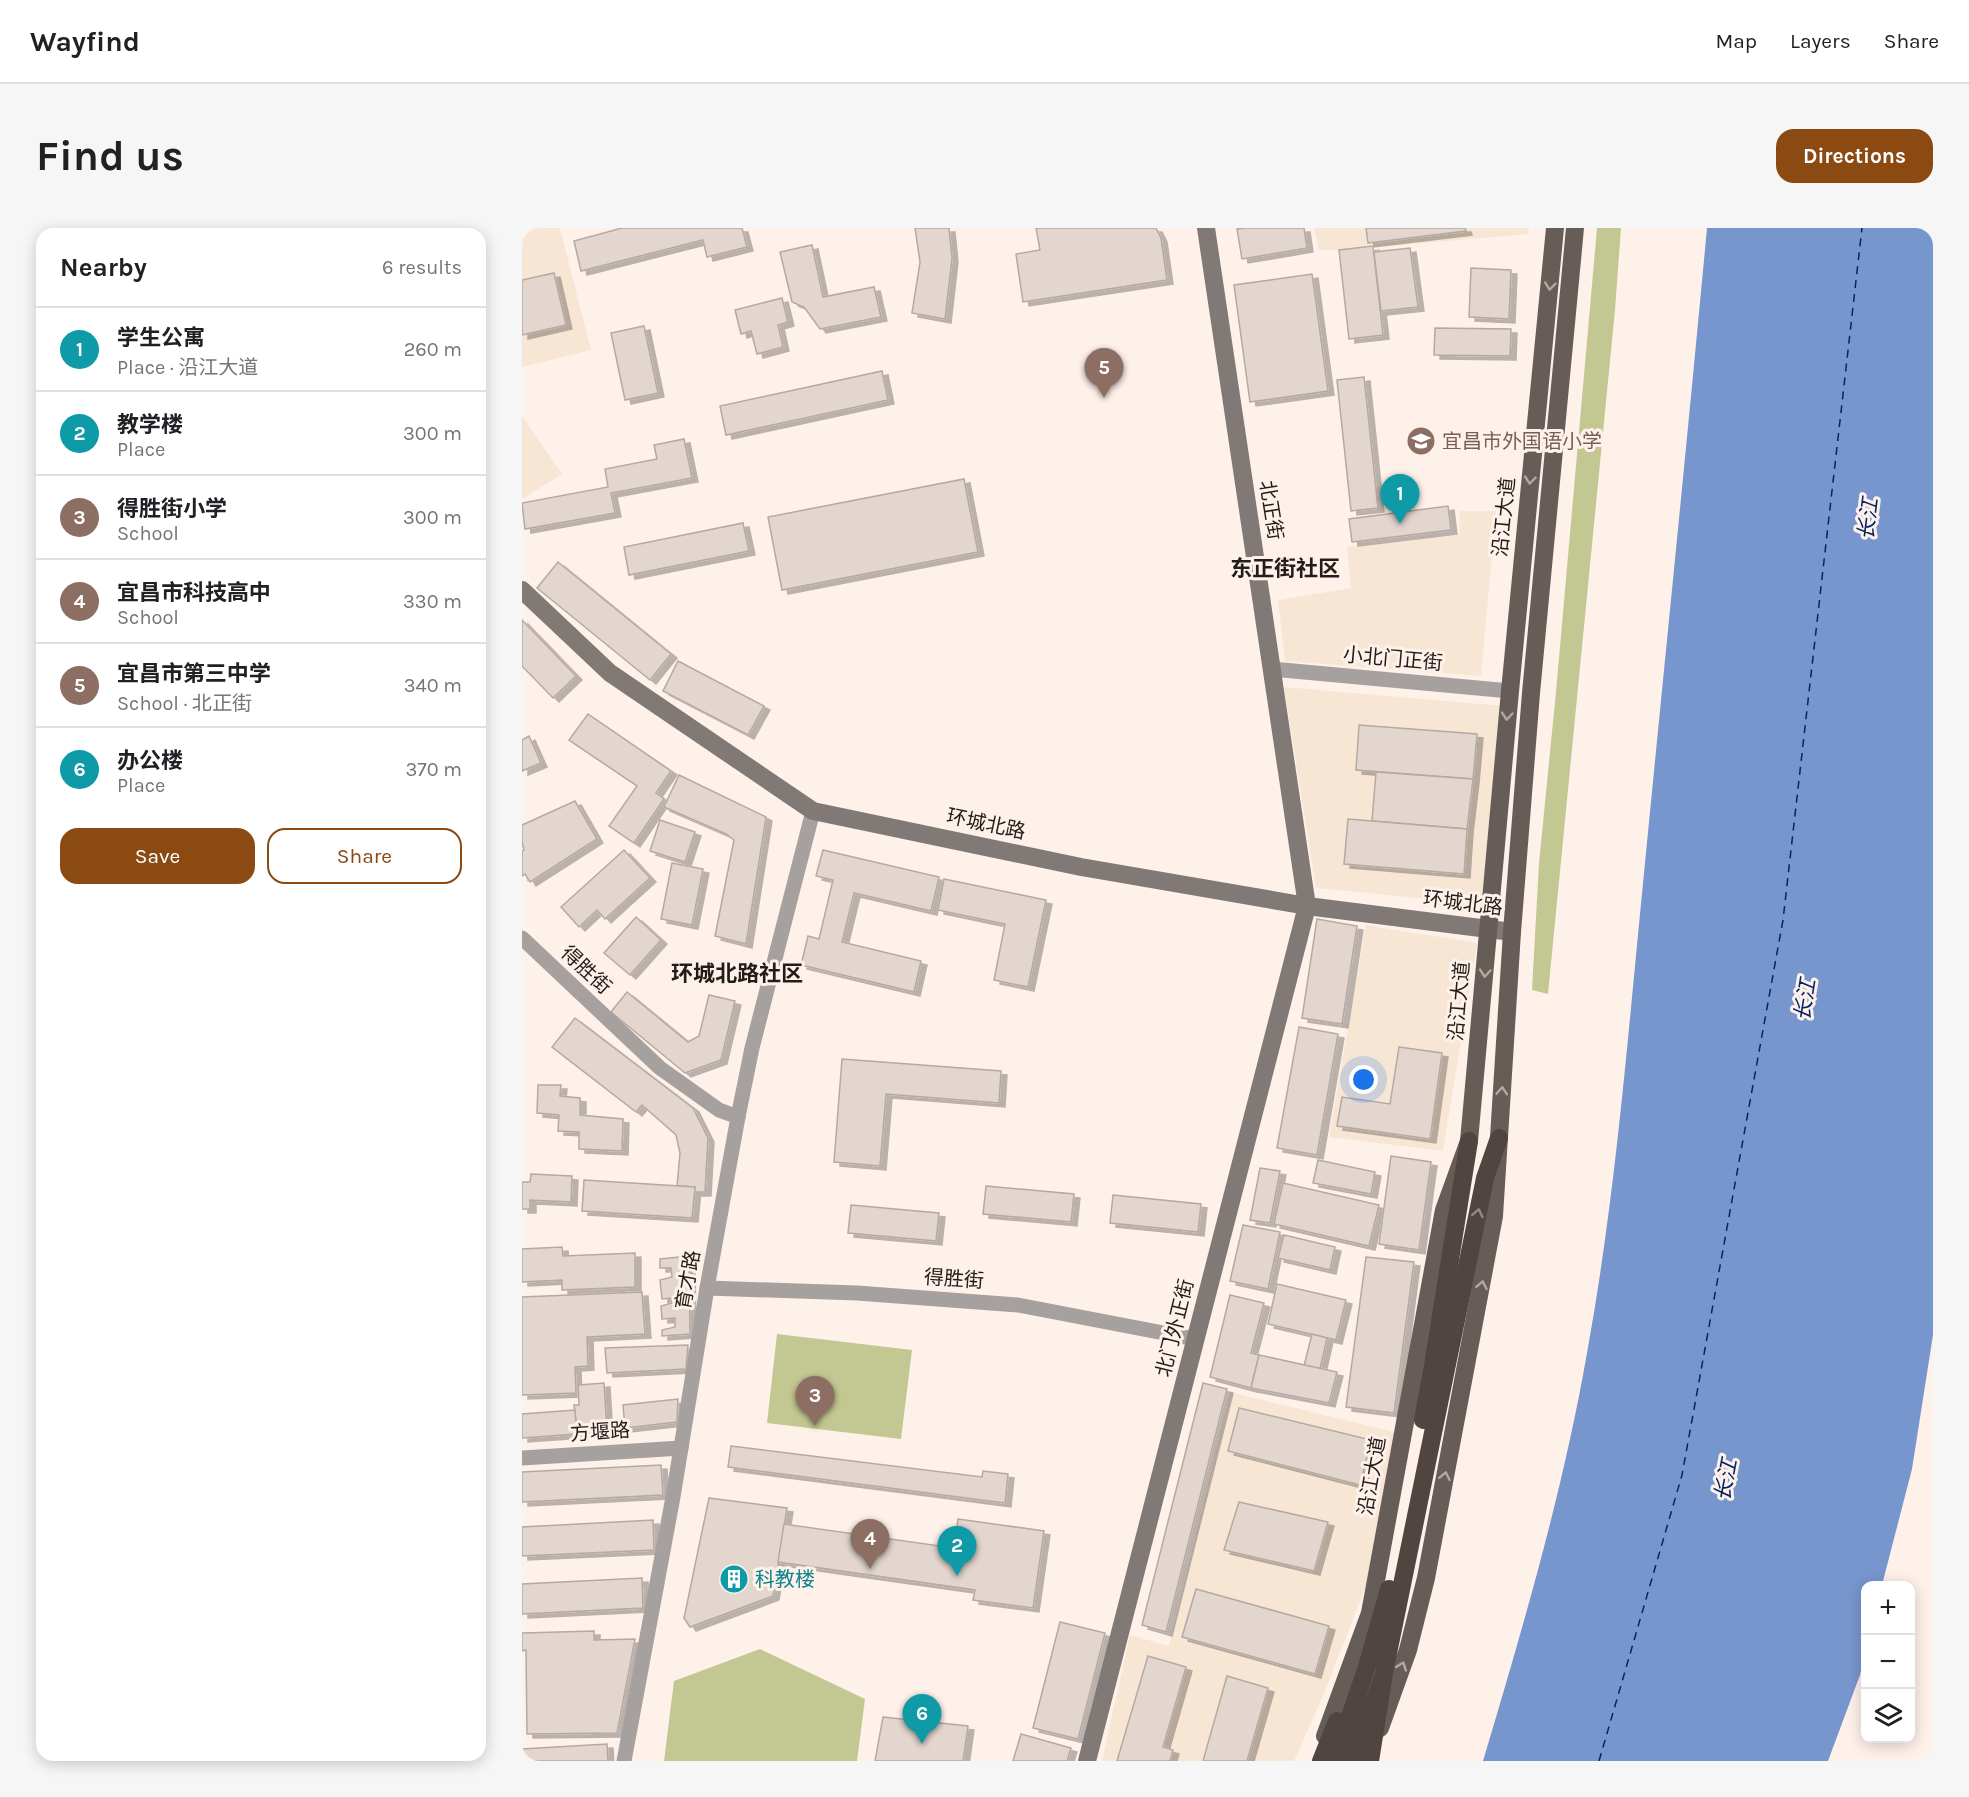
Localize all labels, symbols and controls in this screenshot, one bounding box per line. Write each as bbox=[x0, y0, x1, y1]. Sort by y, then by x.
text: Wayfind bbox=[30, 25, 140, 58]
text: Map bbox=[1715, 29, 1757, 53]
text: Layers bbox=[1790, 29, 1851, 53]
text: Share bbox=[1884, 29, 1939, 53]
button: Directions bbox=[1776, 129, 1933, 183]
text: Find us bbox=[36, 131, 184, 181]
text: Nearby bbox=[60, 252, 147, 283]
text: 6 results bbox=[382, 256, 462, 279]
one-way arrow bbox=[1544, 282, 1556, 291]
text: 学生公寓 bbox=[117, 325, 205, 351]
text: 1 bbox=[76, 338, 83, 361]
text: 260 m bbox=[404, 338, 462, 361]
pin: 5 bbox=[1084, 348, 1124, 398]
text: Place · 沿江大道 bbox=[117, 356, 258, 379]
text: 教学楼 bbox=[117, 412, 183, 438]
text: 2 bbox=[73, 422, 86, 445]
text: 300 m bbox=[403, 422, 462, 445]
school or university icon: 宜昌市外国语小学 bbox=[1405, 425, 1437, 457]
place label: 宜昌市外国语小学 bbox=[1442, 430, 1602, 453]
text: Place bbox=[117, 438, 165, 461]
pin: 1 bbox=[1380, 474, 1420, 524]
street label: 沿江大道 bbox=[1488, 476, 1520, 558]
one-way arrow bbox=[1524, 476, 1537, 485]
street label: 北正街 bbox=[1255, 479, 1287, 541]
water label: 长江 bbox=[1854, 495, 1883, 541]
text: 得胜街小学 bbox=[117, 496, 227, 522]
text: 3 bbox=[73, 506, 86, 529]
text: 300 m bbox=[403, 506, 462, 529]
text: School bbox=[117, 522, 179, 545]
district label: 东正街社区 bbox=[1230, 556, 1340, 582]
text: 宜昌市科技高中 bbox=[117, 580, 271, 606]
text: 4 bbox=[74, 590, 85, 613]
text: 330 m bbox=[403, 590, 462, 613]
text: School bbox=[117, 606, 179, 629]
street label: 小北门正街 bbox=[1342, 643, 1444, 675]
text: 宜昌市第三中学 bbox=[117, 661, 271, 687]
text: 5 bbox=[74, 674, 85, 697]
text: 340 m bbox=[404, 674, 462, 697]
text: School · 北正街 bbox=[117, 692, 252, 715]
one-way arrow bbox=[1501, 712, 1514, 721]
text: 办公楼 bbox=[117, 748, 183, 774]
text: 6 bbox=[73, 758, 86, 781]
text: 370 m bbox=[405, 758, 462, 781]
text: Place bbox=[117, 774, 165, 797]
street label: 环城北路 bbox=[944, 804, 1028, 844]
button: Save bbox=[60, 828, 255, 884]
button: Share bbox=[267, 828, 462, 884]
street label: 环城北路 bbox=[1422, 887, 1504, 919]
street label: 得胜街 bbox=[556, 941, 616, 999]
street label: 沿江大道 bbox=[1444, 960, 1474, 1042]
district label: 环城北路社区 bbox=[671, 961, 803, 987]
one-way arrow bbox=[1479, 969, 1492, 978]
water label: 长江 bbox=[1790, 975, 1820, 1023]
your location bbox=[1349, 1065, 1378, 1094]
one-way arrow bbox=[1495, 1087, 1508, 1096]
one-way arrow bbox=[1471, 1208, 1484, 1218]
street label: 育才路 bbox=[671, 1248, 705, 1312]
street label: 得胜街 bbox=[923, 1265, 985, 1293]
street label: 北门外正街 bbox=[1152, 1277, 1198, 1379]
one-way arrow bbox=[1475, 1280, 1488, 1290]
pin: 3 bbox=[796, 1376, 834, 1426]
street label: 方堰路 bbox=[569, 1418, 631, 1446]
street label: 沿江大道 bbox=[1354, 1435, 1390, 1517]
water label: 长江 bbox=[1710, 1455, 1742, 1503]
one-way arrow bbox=[1438, 1472, 1451, 1482]
pin: 4 bbox=[850, 1520, 890, 1569]
pin: 2 bbox=[938, 1526, 976, 1576]
building icon: 科教楼 bbox=[718, 1563, 750, 1595]
place label: 科教楼 bbox=[755, 1568, 815, 1591]
map controls bbox=[1861, 1581, 1915, 1743]
button: + bbox=[1861, 1581, 1915, 1635]
button: − bbox=[1861, 1635, 1915, 1689]
one-way arrow bbox=[1395, 1662, 1407, 1673]
button: layers bbox=[1861, 1689, 1915, 1743]
pin: 6 bbox=[902, 1694, 942, 1744]

